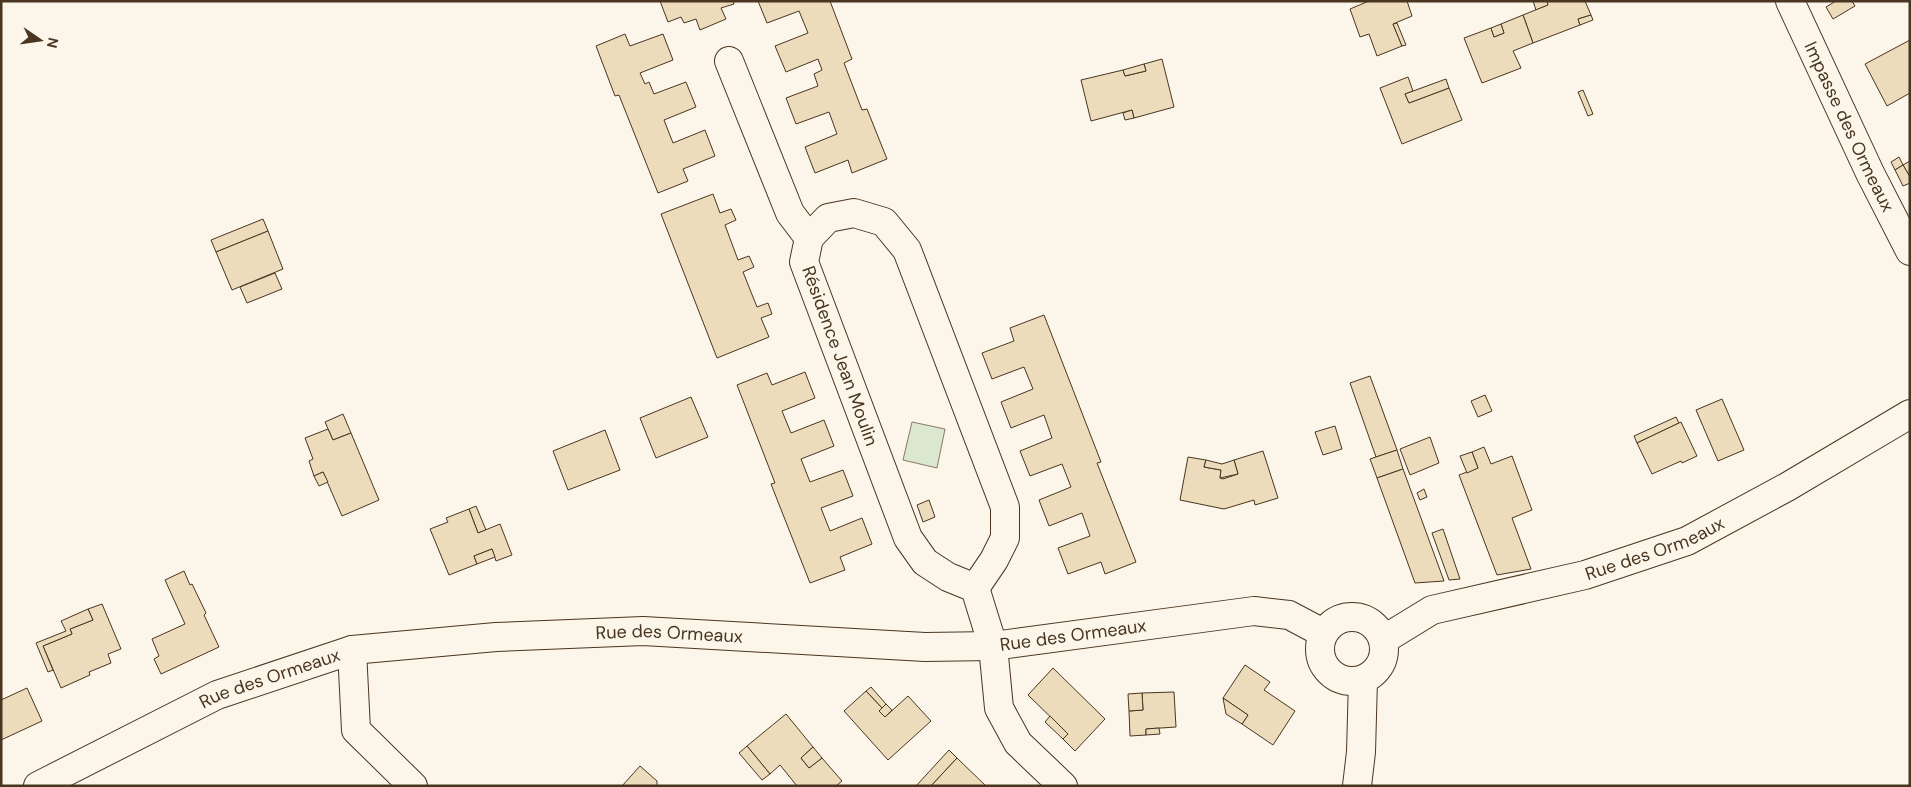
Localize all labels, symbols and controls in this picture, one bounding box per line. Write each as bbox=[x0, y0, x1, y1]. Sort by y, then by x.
north arrow bbox=[15, 15, 65, 65]
text: N bbox=[43, 36, 63, 50]
street label: Impasse des Ormeaux bbox=[1799, 38, 1900, 216]
street label: Résidence Jean Moulin bbox=[796, 263, 884, 449]
street label: Rue des Ormeaux bbox=[1582, 511, 1729, 586]
street label: Rue des Ormeaux bbox=[998, 614, 1148, 657]
street label: Rue des Ormeaux bbox=[595, 619, 743, 649]
street label: Rue des Ormeaux bbox=[195, 643, 343, 714]

